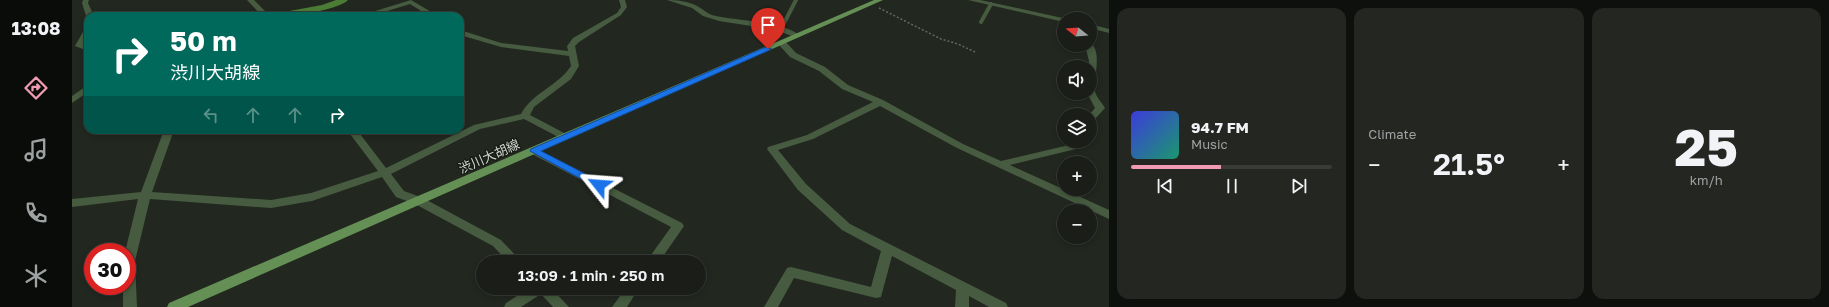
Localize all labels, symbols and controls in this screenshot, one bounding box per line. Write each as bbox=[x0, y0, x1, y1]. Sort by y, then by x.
pin bbox=[751, 8, 785, 49]
north arrow bbox=[1057, 12, 1097, 52]
map controls bbox=[1057, 12, 1097, 244]
icon: arrive bbox=[757, 14, 779, 36]
text: 13:08 bbox=[11, 17, 61, 39]
text: 50 m bbox=[170, 24, 237, 57]
icon: right bbox=[104, 28, 156, 80]
button: sound bbox=[1057, 60, 1097, 100]
text: 渋川大胡線 bbox=[170, 61, 260, 83]
icon: directions bbox=[22, 74, 50, 102]
icon: left bbox=[200, 104, 222, 126]
icon: ahead bbox=[242, 104, 264, 126]
icon: ahead bbox=[284, 104, 306, 126]
icon: right bbox=[326, 104, 348, 126]
button: layers bbox=[1057, 108, 1097, 148]
text: 25 bbox=[1675, 115, 1738, 177]
text: 94.7 FM bbox=[1191, 118, 1249, 136]
text: Climate bbox=[1368, 126, 1416, 142]
street label: 渋川大胡線 bbox=[456, 135, 522, 177]
icon: music bbox=[22, 136, 50, 164]
text: Music bbox=[1191, 136, 1228, 152]
text: 21.5° bbox=[1433, 146, 1505, 182]
text: − bbox=[1368, 151, 1380, 178]
text: + bbox=[1558, 151, 1570, 178]
button: + bbox=[1057, 156, 1097, 196]
position arrow bbox=[578, 164, 620, 206]
text: km/h bbox=[1690, 172, 1723, 188]
icon: previous bbox=[1154, 175, 1176, 197]
icon: pause bbox=[1221, 175, 1243, 197]
icon: next bbox=[1288, 175, 1310, 197]
icon: phone bbox=[22, 199, 50, 227]
button: − bbox=[1057, 204, 1097, 244]
speed limit sign: 30 bbox=[84, 243, 136, 295]
icon: climate bbox=[22, 262, 50, 290]
text: 13:09 · 1 min · 250 m bbox=[518, 266, 664, 284]

